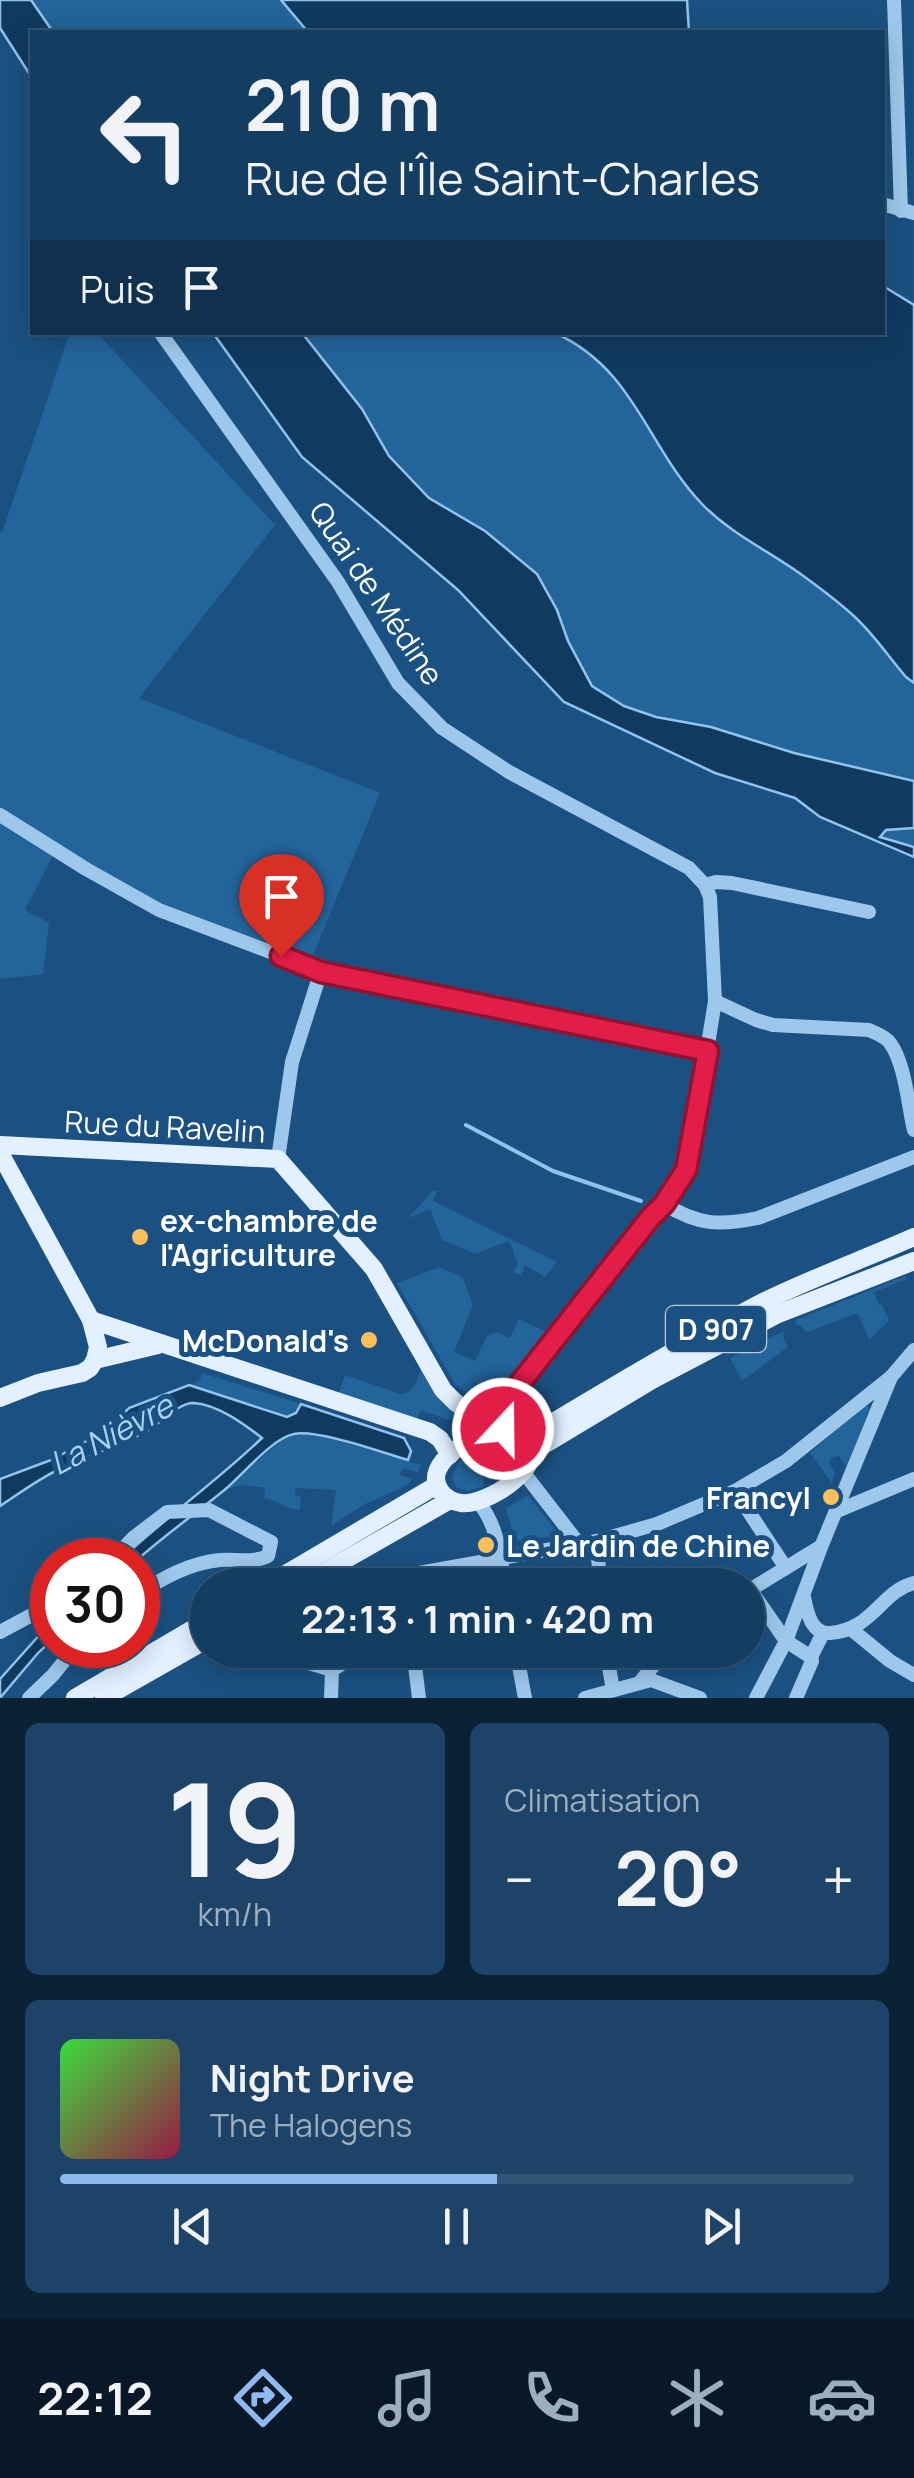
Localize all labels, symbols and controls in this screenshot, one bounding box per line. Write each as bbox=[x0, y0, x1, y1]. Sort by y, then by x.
text: 210 m bbox=[245, 56, 440, 152]
icon: left bbox=[80, 70, 210, 200]
text: Rue de l'Île Saint-Charles bbox=[245, 147, 760, 209]
icon: arrive bbox=[174, 260, 229, 315]
text: Puis bbox=[80, 262, 154, 314]
street label: Quai de Médine bbox=[300, 493, 454, 693]
pin bbox=[239, 854, 324, 957]
icon: arrive bbox=[254, 869, 309, 924]
street label: Rue du Ravelin bbox=[64, 1100, 266, 1152]
place label: ex-chambre de l'Agriculture bbox=[160, 1200, 378, 1275]
marker: ex-chambre de l'Agriculture bbox=[129, 1226, 151, 1248]
road number: D 907 bbox=[666, 1306, 766, 1352]
place label: McDonald's bbox=[182, 1320, 349, 1361]
marker: McDonald's bbox=[358, 1329, 380, 1351]
position arrow bbox=[451, 1377, 555, 1481]
water label: La Nièvre bbox=[41, 1382, 183, 1485]
place label: Francyl bbox=[706, 1477, 811, 1518]
marker: Francyl bbox=[820, 1486, 842, 1508]
place label: Le Jardin de Chine bbox=[506, 1525, 770, 1566]
marker: Le Jardin de Chine bbox=[475, 1534, 497, 1556]
speed limit sign: 30 bbox=[30, 1538, 160, 1668]
text: 22:13 · 1 min · 420 m bbox=[301, 1592, 654, 1644]
text: 19 bbox=[166, 1738, 304, 1916]
text: Climatisation bbox=[505, 1778, 700, 1822]
text: 20° bbox=[614, 1826, 742, 1929]
text: − bbox=[505, 1841, 534, 1917]
text: + bbox=[822, 1841, 854, 1917]
text: km/h bbox=[198, 1892, 272, 1936]
text: Night Drive bbox=[210, 2051, 415, 2103]
text: The Halogens bbox=[210, 2103, 412, 2147]
icon: previous bbox=[165, 2199, 220, 2254]
icon: pause bbox=[429, 2199, 484, 2254]
icon: next bbox=[694, 2199, 749, 2254]
icon: directions bbox=[228, 2363, 298, 2433]
icon: music bbox=[372, 2363, 442, 2433]
icon: phone bbox=[517, 2363, 587, 2433]
icon: climate bbox=[662, 2363, 732, 2433]
icon: car bbox=[807, 2363, 877, 2433]
text: 22:12 bbox=[37, 2367, 153, 2429]

